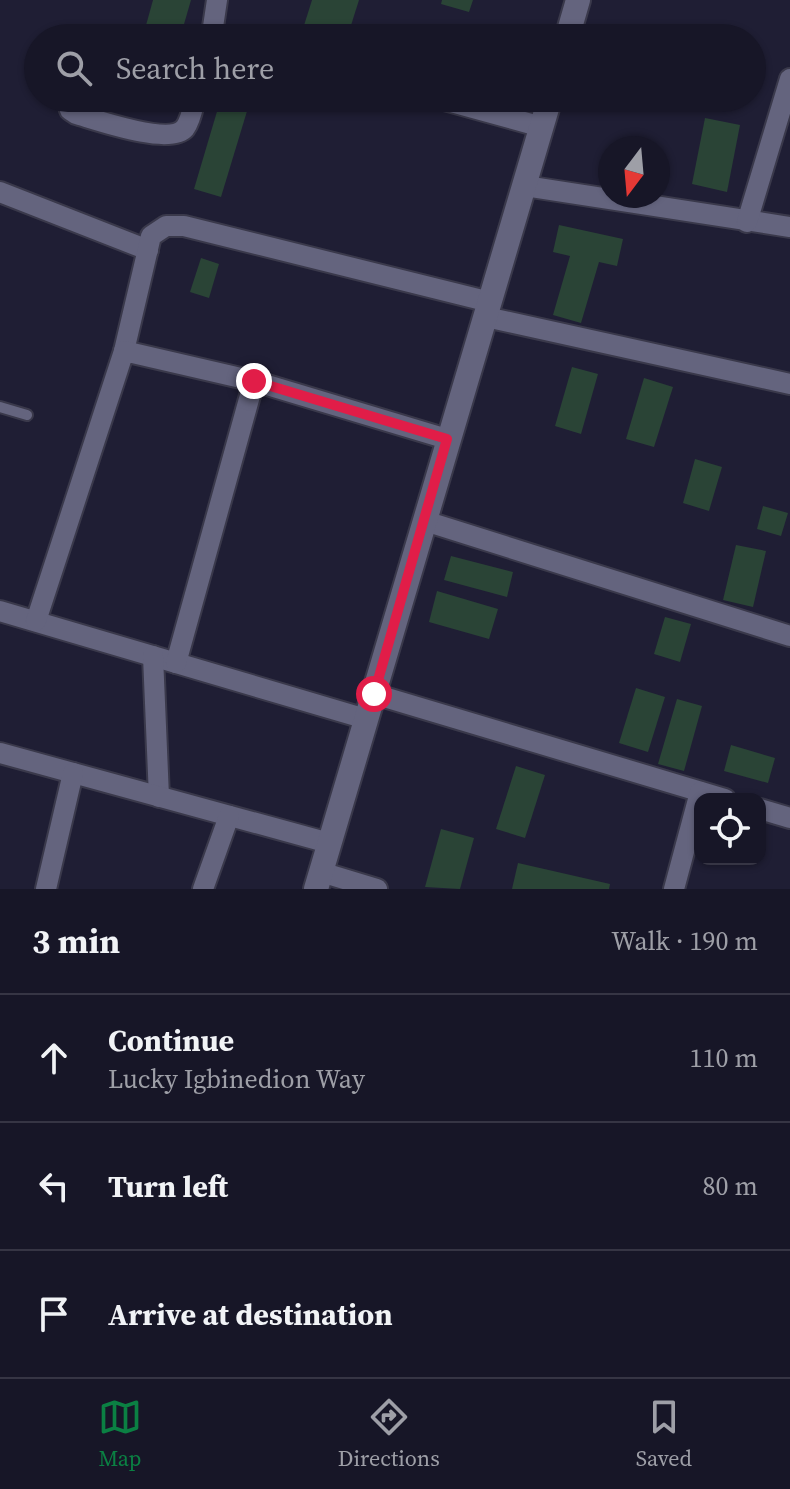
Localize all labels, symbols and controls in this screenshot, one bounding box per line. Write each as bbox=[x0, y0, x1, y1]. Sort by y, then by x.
search box bbox=[24, 24, 766, 112]
icon: search bbox=[52, 46, 96, 90]
text: Search here bbox=[116, 48, 274, 89]
north arrow bbox=[598, 136, 670, 208]
route end bbox=[236, 363, 272, 399]
route start bbox=[356, 676, 392, 712]
map controls bbox=[694, 793, 766, 865]
button: locate bbox=[694, 793, 766, 865]
text: 3 min bbox=[32, 918, 120, 964]
text: Walk · 190 m bbox=[611, 923, 758, 959]
text: Continue bbox=[108, 1020, 234, 1061]
icon: ahead bbox=[32, 1036, 76, 1080]
text: 110 m bbox=[690, 1040, 758, 1076]
text: Lucky Igbinedion Way bbox=[108, 1061, 365, 1097]
icon: left bbox=[32, 1164, 76, 1208]
text: Turn left bbox=[108, 1166, 228, 1207]
text: 80 m bbox=[703, 1168, 758, 1204]
icon: arrive bbox=[32, 1292, 76, 1336]
text: Arrive at destination bbox=[108, 1294, 393, 1335]
tab: Map bbox=[98, 1395, 142, 1473]
tab: Directions bbox=[338, 1395, 440, 1473]
tab: Saved bbox=[636, 1395, 692, 1473]

